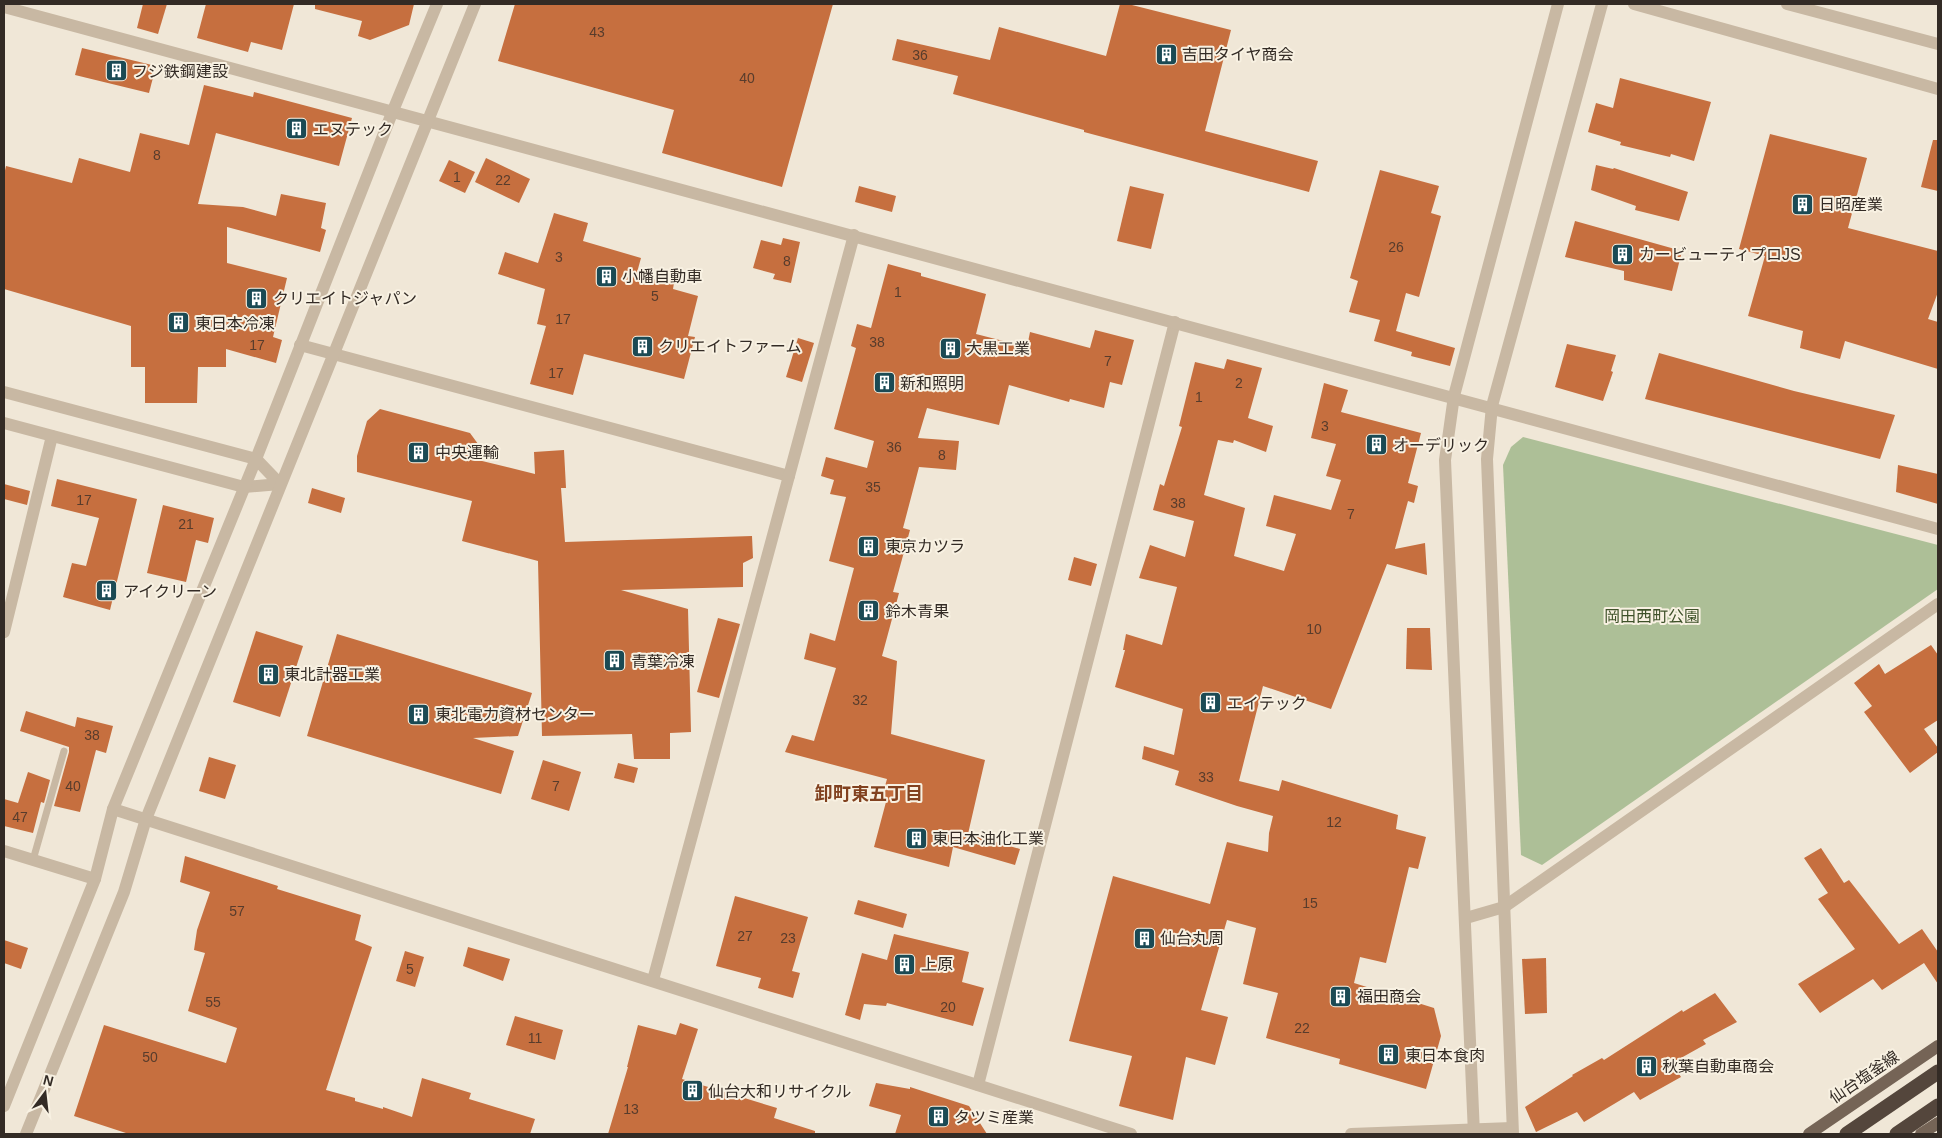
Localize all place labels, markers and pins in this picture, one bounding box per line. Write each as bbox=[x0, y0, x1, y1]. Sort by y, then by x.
building icon: 吉田タイヤ商会 bbox=[1154, 42, 1178, 66]
place label: 吉田タイヤ商会 bbox=[1182, 46, 1294, 63]
building icon: フジ鉄鋼建設 bbox=[104, 59, 128, 83]
place label: フジ鉄鋼建設 bbox=[132, 63, 228, 80]
building icon: エヌテック bbox=[285, 117, 309, 141]
place label: エヌテック bbox=[313, 121, 393, 138]
building icon: 日昭産業 bbox=[1791, 192, 1815, 216]
place label: 日昭産業 bbox=[1819, 196, 1883, 213]
building icon: カービューティプロJS bbox=[1611, 242, 1635, 266]
place label: カービューティプロJS bbox=[1639, 246, 1801, 263]
building icon: 小幡自動車 bbox=[594, 264, 618, 288]
place label: 小幡自動車 bbox=[622, 268, 702, 285]
building icon: クリエイトジャパン bbox=[245, 286, 269, 310]
place label: クリエイトジャパン bbox=[273, 290, 417, 307]
building icon: 東日本冷凍 bbox=[167, 311, 191, 335]
place label: 東日本冷凍 bbox=[195, 315, 275, 332]
building icon: クリエイトファーム bbox=[630, 334, 654, 358]
building icon: 大黒工業 bbox=[938, 336, 962, 360]
place label: クリエイトファーム bbox=[658, 338, 802, 355]
place label: 大黒工業 bbox=[966, 340, 1030, 357]
building icon: 新和照明 bbox=[872, 371, 896, 395]
place label: 新和照明 bbox=[900, 375, 964, 392]
building icon: オーデリック bbox=[1365, 433, 1389, 457]
place label: オーデリック bbox=[1393, 437, 1489, 454]
building icon: 中央運輸 bbox=[407, 440, 431, 464]
place label: 中央運輸 bbox=[435, 444, 499, 461]
building icon: 東京カツラ bbox=[857, 534, 881, 558]
place label: 東京カツラ bbox=[885, 538, 965, 555]
building icon: アイクリーン bbox=[95, 579, 119, 603]
place label: アイクリーン bbox=[123, 583, 217, 600]
building icon: 鈴木青果 bbox=[857, 599, 881, 623]
place label: 鈴木青果 bbox=[885, 603, 949, 620]
building icon: 青葉冷凍 bbox=[603, 649, 627, 673]
place label: 青葉冷凍 bbox=[631, 653, 695, 670]
building icon: 東北計器工業 bbox=[256, 662, 280, 686]
place label: 東北計器工業 bbox=[284, 666, 380, 683]
building icon: エイテック bbox=[1199, 691, 1223, 715]
place label: エイテック bbox=[1227, 695, 1307, 712]
building icon: 東北電力資材センター bbox=[407, 702, 431, 726]
place label: 東北電力資材センター bbox=[435, 706, 595, 723]
building icon: 東日本油化工業 bbox=[904, 826, 928, 850]
place label: 東日本油化工業 bbox=[932, 830, 1044, 847]
building icon: 仙台丸周 bbox=[1132, 926, 1156, 950]
place label: 仙台丸周 bbox=[1160, 930, 1224, 947]
building icon: 上原 bbox=[893, 952, 917, 976]
place label: 上原 bbox=[921, 956, 953, 973]
building icon: 福田商会 bbox=[1329, 984, 1353, 1008]
place label: 福田商会 bbox=[1357, 988, 1421, 1005]
building icon: 東日本食肉 bbox=[1377, 1043, 1401, 1067]
place label: 東日本食肉 bbox=[1405, 1047, 1485, 1064]
building icon: 秋葉自動車商会 bbox=[1634, 1054, 1658, 1078]
place label: 秋葉自動車商会 bbox=[1662, 1058, 1774, 1075]
building icon: 仙台大和リサイクル bbox=[680, 1079, 704, 1103]
place label: 仙台大和リサイクル bbox=[708, 1083, 851, 1100]
building icon: タツミ産業 bbox=[926, 1105, 950, 1129]
place label: タツミ産業 bbox=[954, 1109, 1034, 1126]

